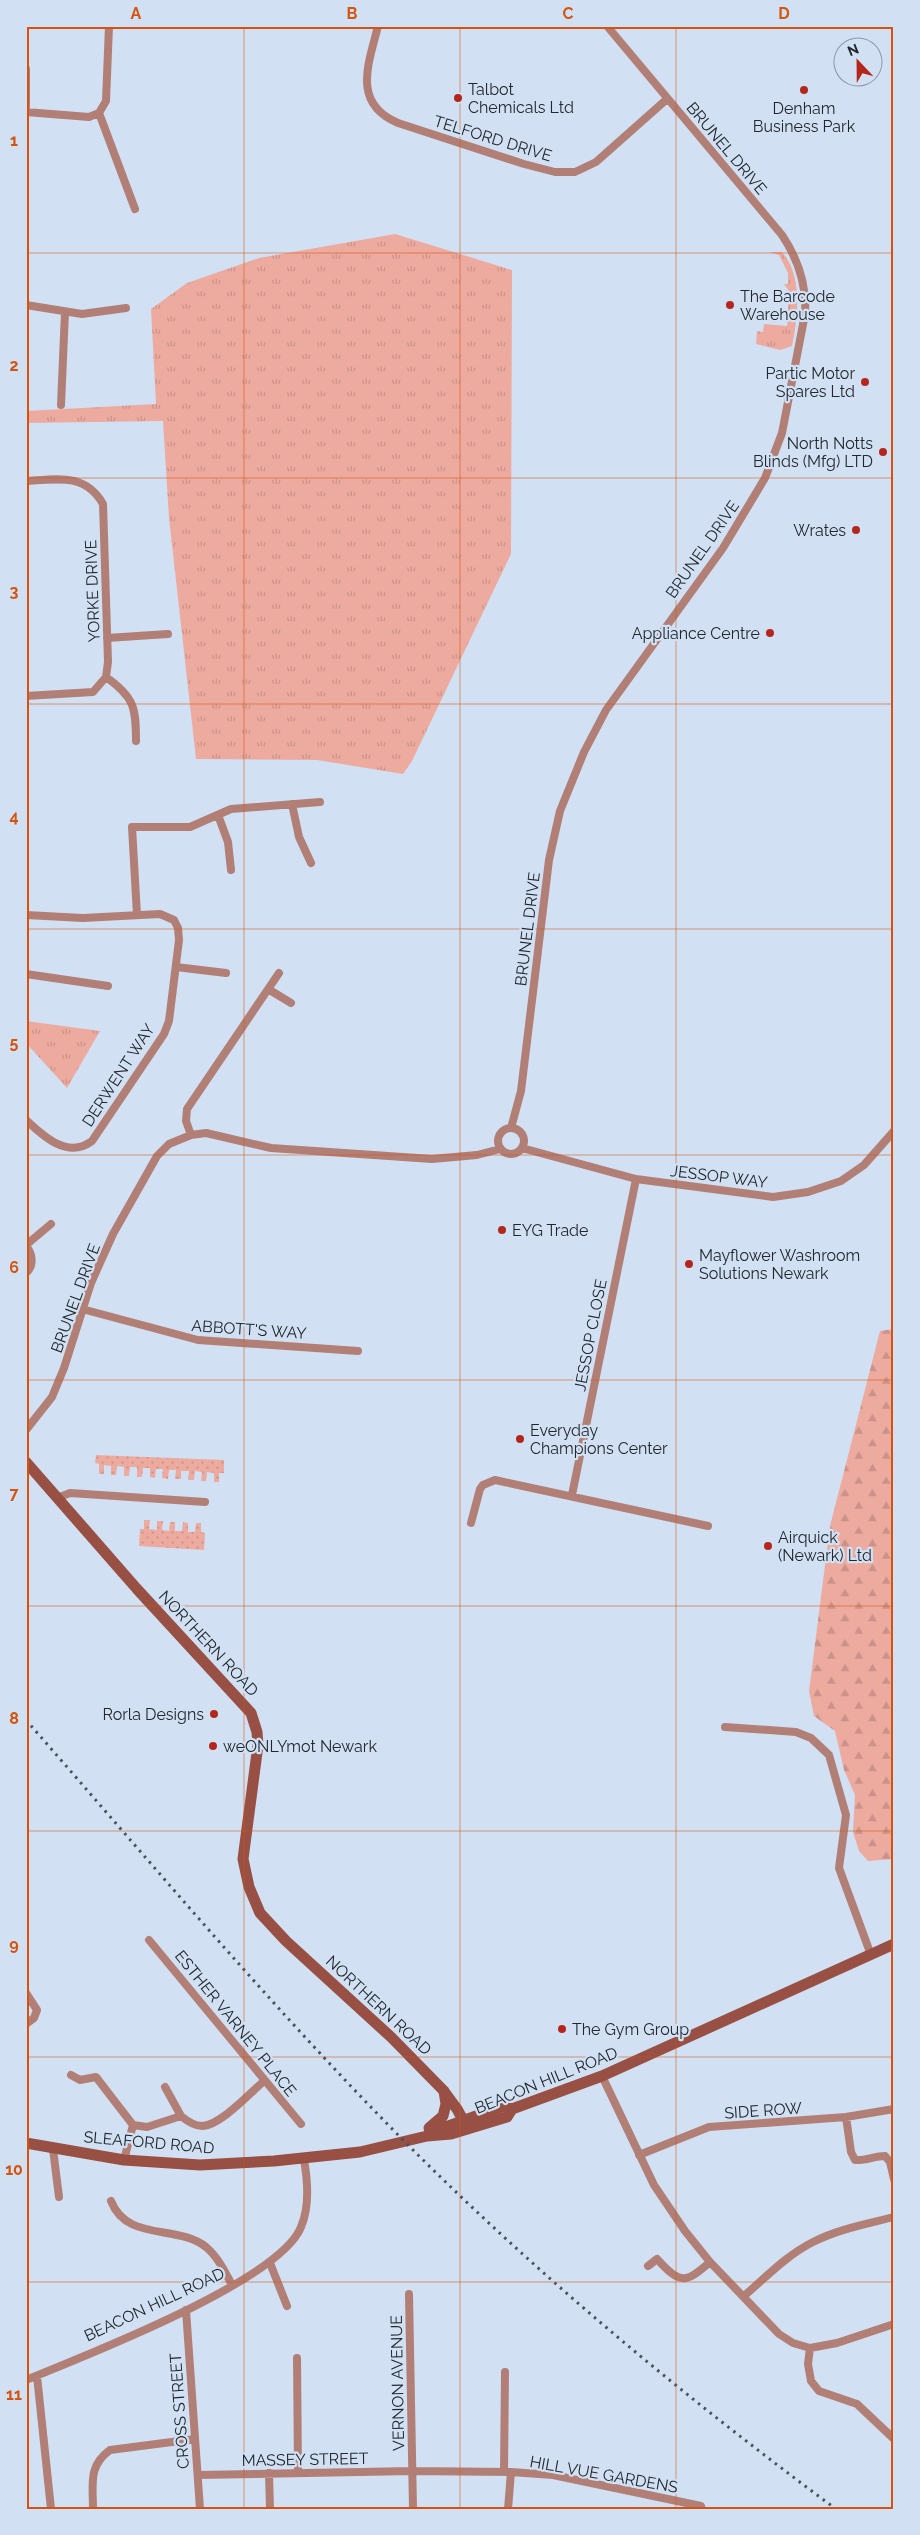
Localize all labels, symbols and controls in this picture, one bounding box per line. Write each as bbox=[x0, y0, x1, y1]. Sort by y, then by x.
text: A bbox=[131, 4, 142, 23]
text: B bbox=[347, 4, 358, 23]
text: C bbox=[563, 4, 574, 23]
text: D bbox=[778, 4, 790, 23]
north arrow bbox=[832, 38, 882, 88]
text: N bbox=[845, 41, 861, 59]
place label: Talbot Chemicals Ltd bbox=[468, 80, 574, 117]
marker: Denham Business Park bbox=[798, 84, 810, 96]
marker: Talbot Chemicals Ltd bbox=[452, 92, 464, 104]
street label: BRUNEL DRIVE bbox=[682, 98, 771, 199]
place label: Denham Business Park bbox=[753, 99, 856, 136]
street label: TELFORD DRIVE bbox=[432, 111, 554, 166]
text: 1 bbox=[10, 131, 18, 150]
place label: The Barcode Warehouse bbox=[740, 287, 835, 324]
marker: The Barcode Warehouse bbox=[724, 299, 736, 311]
text: 2 bbox=[9, 356, 19, 375]
place label: Partic Motor Spares Ltd bbox=[765, 364, 855, 401]
marker: Partic Motor Spares Ltd bbox=[859, 376, 871, 388]
place label: North Notts Blinds (Mfg) LTD bbox=[753, 434, 873, 471]
marker: North Notts Blinds (Mfg) LTD bbox=[877, 446, 889, 458]
street label: BRUNEL DRIVE bbox=[662, 497, 743, 602]
place label: Wrates bbox=[793, 521, 846, 540]
marker: Wrates bbox=[850, 524, 862, 536]
street label: YORKE DRIVE bbox=[81, 539, 104, 643]
text: 3 bbox=[10, 582, 19, 601]
place label: Appliance Centre bbox=[632, 624, 760, 643]
marker: Appliance Centre bbox=[764, 627, 776, 639]
text: 4 bbox=[9, 807, 19, 826]
street label: BRUNEL DRIVE bbox=[511, 871, 544, 987]
street label: DERWENT WAY bbox=[78, 1020, 159, 1130]
text: 5 bbox=[10, 1033, 19, 1052]
street label: JESSOP WAY bbox=[669, 1161, 769, 1192]
place label: EYG Trade bbox=[512, 1221, 588, 1240]
marker: EYG Trade bbox=[496, 1224, 508, 1236]
street label: BRUNEL DRIVE bbox=[47, 1241, 104, 1355]
place label: Mayflower Washroom Solutions Newark bbox=[699, 1246, 860, 1283]
text: 6 bbox=[9, 1258, 19, 1277]
marker: Mayflower Washroom Solutions Newark bbox=[683, 1258, 695, 1270]
street label: JESSOP CLOSE bbox=[570, 1277, 611, 1393]
street label: ABBOTT'S WAY bbox=[191, 1316, 308, 1343]
place label: Everyday Champions Center bbox=[530, 1421, 668, 1458]
marker: Everyday Champions Center bbox=[514, 1433, 526, 1445]
text: 7 bbox=[10, 1484, 19, 1503]
place label: Airquick (Newark) Ltd bbox=[778, 1528, 872, 1565]
marker: Airquick (Newark) Ltd bbox=[762, 1540, 774, 1552]
street label: NORTHERN ROAD bbox=[155, 1587, 262, 1700]
place label: Rorla Designs bbox=[103, 1705, 204, 1724]
marker: Rorla Designs bbox=[208, 1708, 220, 1720]
text: 8 bbox=[9, 1709, 19, 1728]
place label: weONLYmot Newark bbox=[223, 1737, 377, 1756]
marker: weONLYmot Newark bbox=[207, 1740, 219, 1752]
text: 9 bbox=[9, 1935, 19, 1954]
street label: ESTHER VARNEY PLACE bbox=[171, 1947, 301, 2100]
street label: NORTHERN ROAD bbox=[322, 1952, 435, 2059]
place label: The Gym Group bbox=[572, 2020, 689, 2039]
marker: The Gym Group bbox=[556, 2023, 568, 2035]
street label: BEACON HILL ROAD bbox=[472, 2043, 620, 2118]
street label: SIDE ROW bbox=[724, 2098, 803, 2123]
street label: SLEAFORD ROAD bbox=[83, 2127, 215, 2158]
text: 10 bbox=[5, 2160, 23, 2179]
street label: BEACON HILL ROAD bbox=[81, 2264, 227, 2345]
street label: VERNON AVENUE bbox=[387, 2315, 408, 2451]
street label: CROSS STREET bbox=[166, 2352, 193, 2470]
text: 11 bbox=[6, 2385, 22, 2404]
street label: MASSEY STREET bbox=[241, 2449, 369, 2470]
street label: HILL VUE GARDENS bbox=[528, 2452, 680, 2497]

